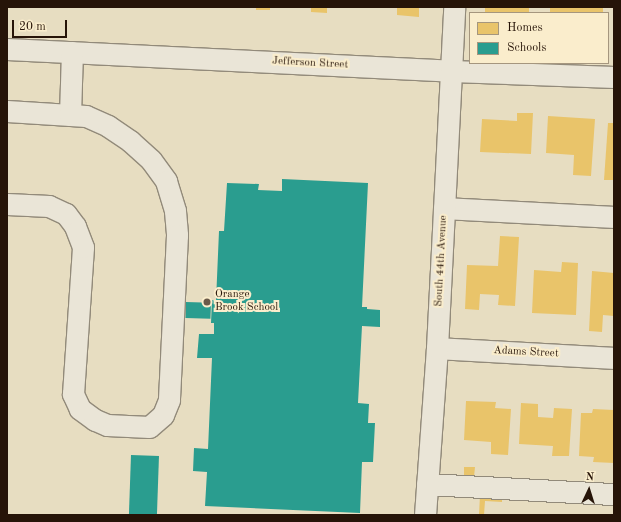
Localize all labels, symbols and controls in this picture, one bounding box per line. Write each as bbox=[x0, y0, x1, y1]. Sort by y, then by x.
scale bar bbox=[14, 12, 69, 38]
legend bbox=[469, 12, 609, 64]
text: 20 m bbox=[19, 21, 46, 33]
text: Homes bbox=[507, 22, 543, 34]
text: Schools bbox=[507, 42, 547, 54]
street label: Jefferson Street bbox=[272, 55, 348, 73]
street label: South 44th Avenue bbox=[433, 215, 451, 307]
place label: Orange Brook School bbox=[215, 289, 278, 315]
marker: Orange Brook School bbox=[202, 297, 212, 307]
street label: Adams Street bbox=[493, 345, 559, 361]
north arrow bbox=[569, 470, 609, 510]
text: N bbox=[585, 472, 594, 483]

